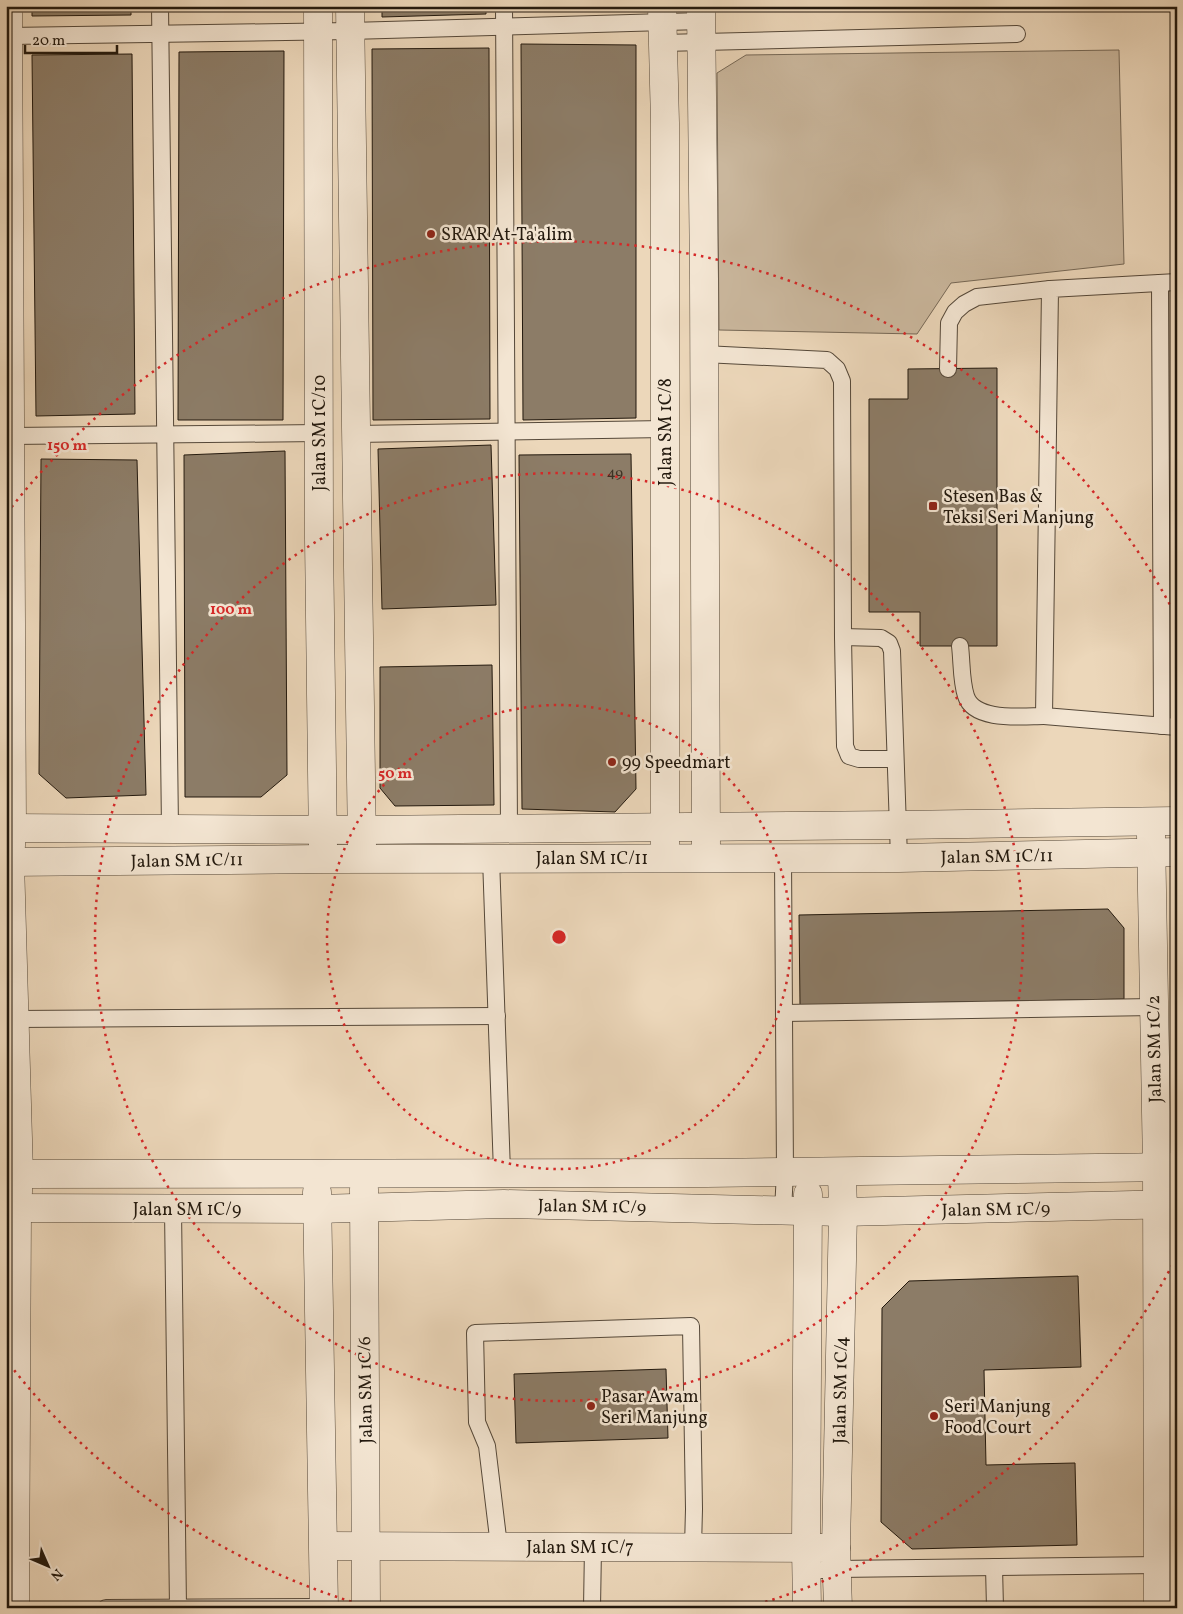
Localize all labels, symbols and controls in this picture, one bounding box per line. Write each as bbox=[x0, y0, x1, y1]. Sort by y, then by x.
scale bar bbox=[25, 22, 118, 54]
text: 20 m bbox=[32, 31, 65, 52]
place label: SRAR At-Ta'alim bbox=[441, 223, 573, 248]
marker: SRAR At-Ta'alim bbox=[425, 228, 437, 240]
street label: Jalan SM 1C/10 bbox=[308, 375, 333, 491]
street label: Jalan SM 1C/8 bbox=[654, 378, 679, 486]
text: 150 m bbox=[47, 436, 87, 457]
house number: 49 bbox=[607, 463, 623, 484]
place label: Stesen Bas & Teksi Seri Manjung bbox=[943, 485, 1094, 531]
marker: Stesen Bas & Teksi Seri Manjung bbox=[927, 500, 939, 512]
text: 100 m bbox=[210, 600, 253, 621]
place label: 99 Speedmart bbox=[622, 751, 731, 776]
marker: 99 Speedmart bbox=[606, 756, 618, 768]
text: 50 m bbox=[378, 764, 412, 785]
street label: Jalan SM 1C/11 bbox=[941, 844, 1054, 871]
street label: Jalan SM 1C/11 bbox=[536, 847, 648, 872]
street label: Jalan SM 1C/11 bbox=[131, 848, 244, 875]
centre of rings bbox=[550, 928, 568, 946]
street label: Jalan SM 1C/2 bbox=[1142, 995, 1169, 1103]
street label: Jalan SM 1C/9 bbox=[537, 1194, 646, 1221]
street label: Jalan SM 1C/9 bbox=[942, 1197, 1051, 1224]
street label: Jalan SM 1C/9 bbox=[133, 1198, 241, 1223]
street label: Jalan SM 1C/6 bbox=[353, 1336, 380, 1444]
street label: Jalan SM 1C/4 bbox=[828, 1336, 855, 1444]
place label: Pasar Awam Seri Manjung bbox=[601, 1385, 708, 1431]
place label: Seri Manjung Food Court bbox=[944, 1395, 1051, 1441]
marker: Pasar Awam Seri Manjung bbox=[585, 1400, 597, 1412]
marker: Seri Manjung Food Court bbox=[928, 1410, 940, 1422]
street label: Jalan SM 1C/7 bbox=[526, 1536, 634, 1561]
north arrow bbox=[22, 1542, 72, 1592]
text: N bbox=[46, 1564, 66, 1584]

